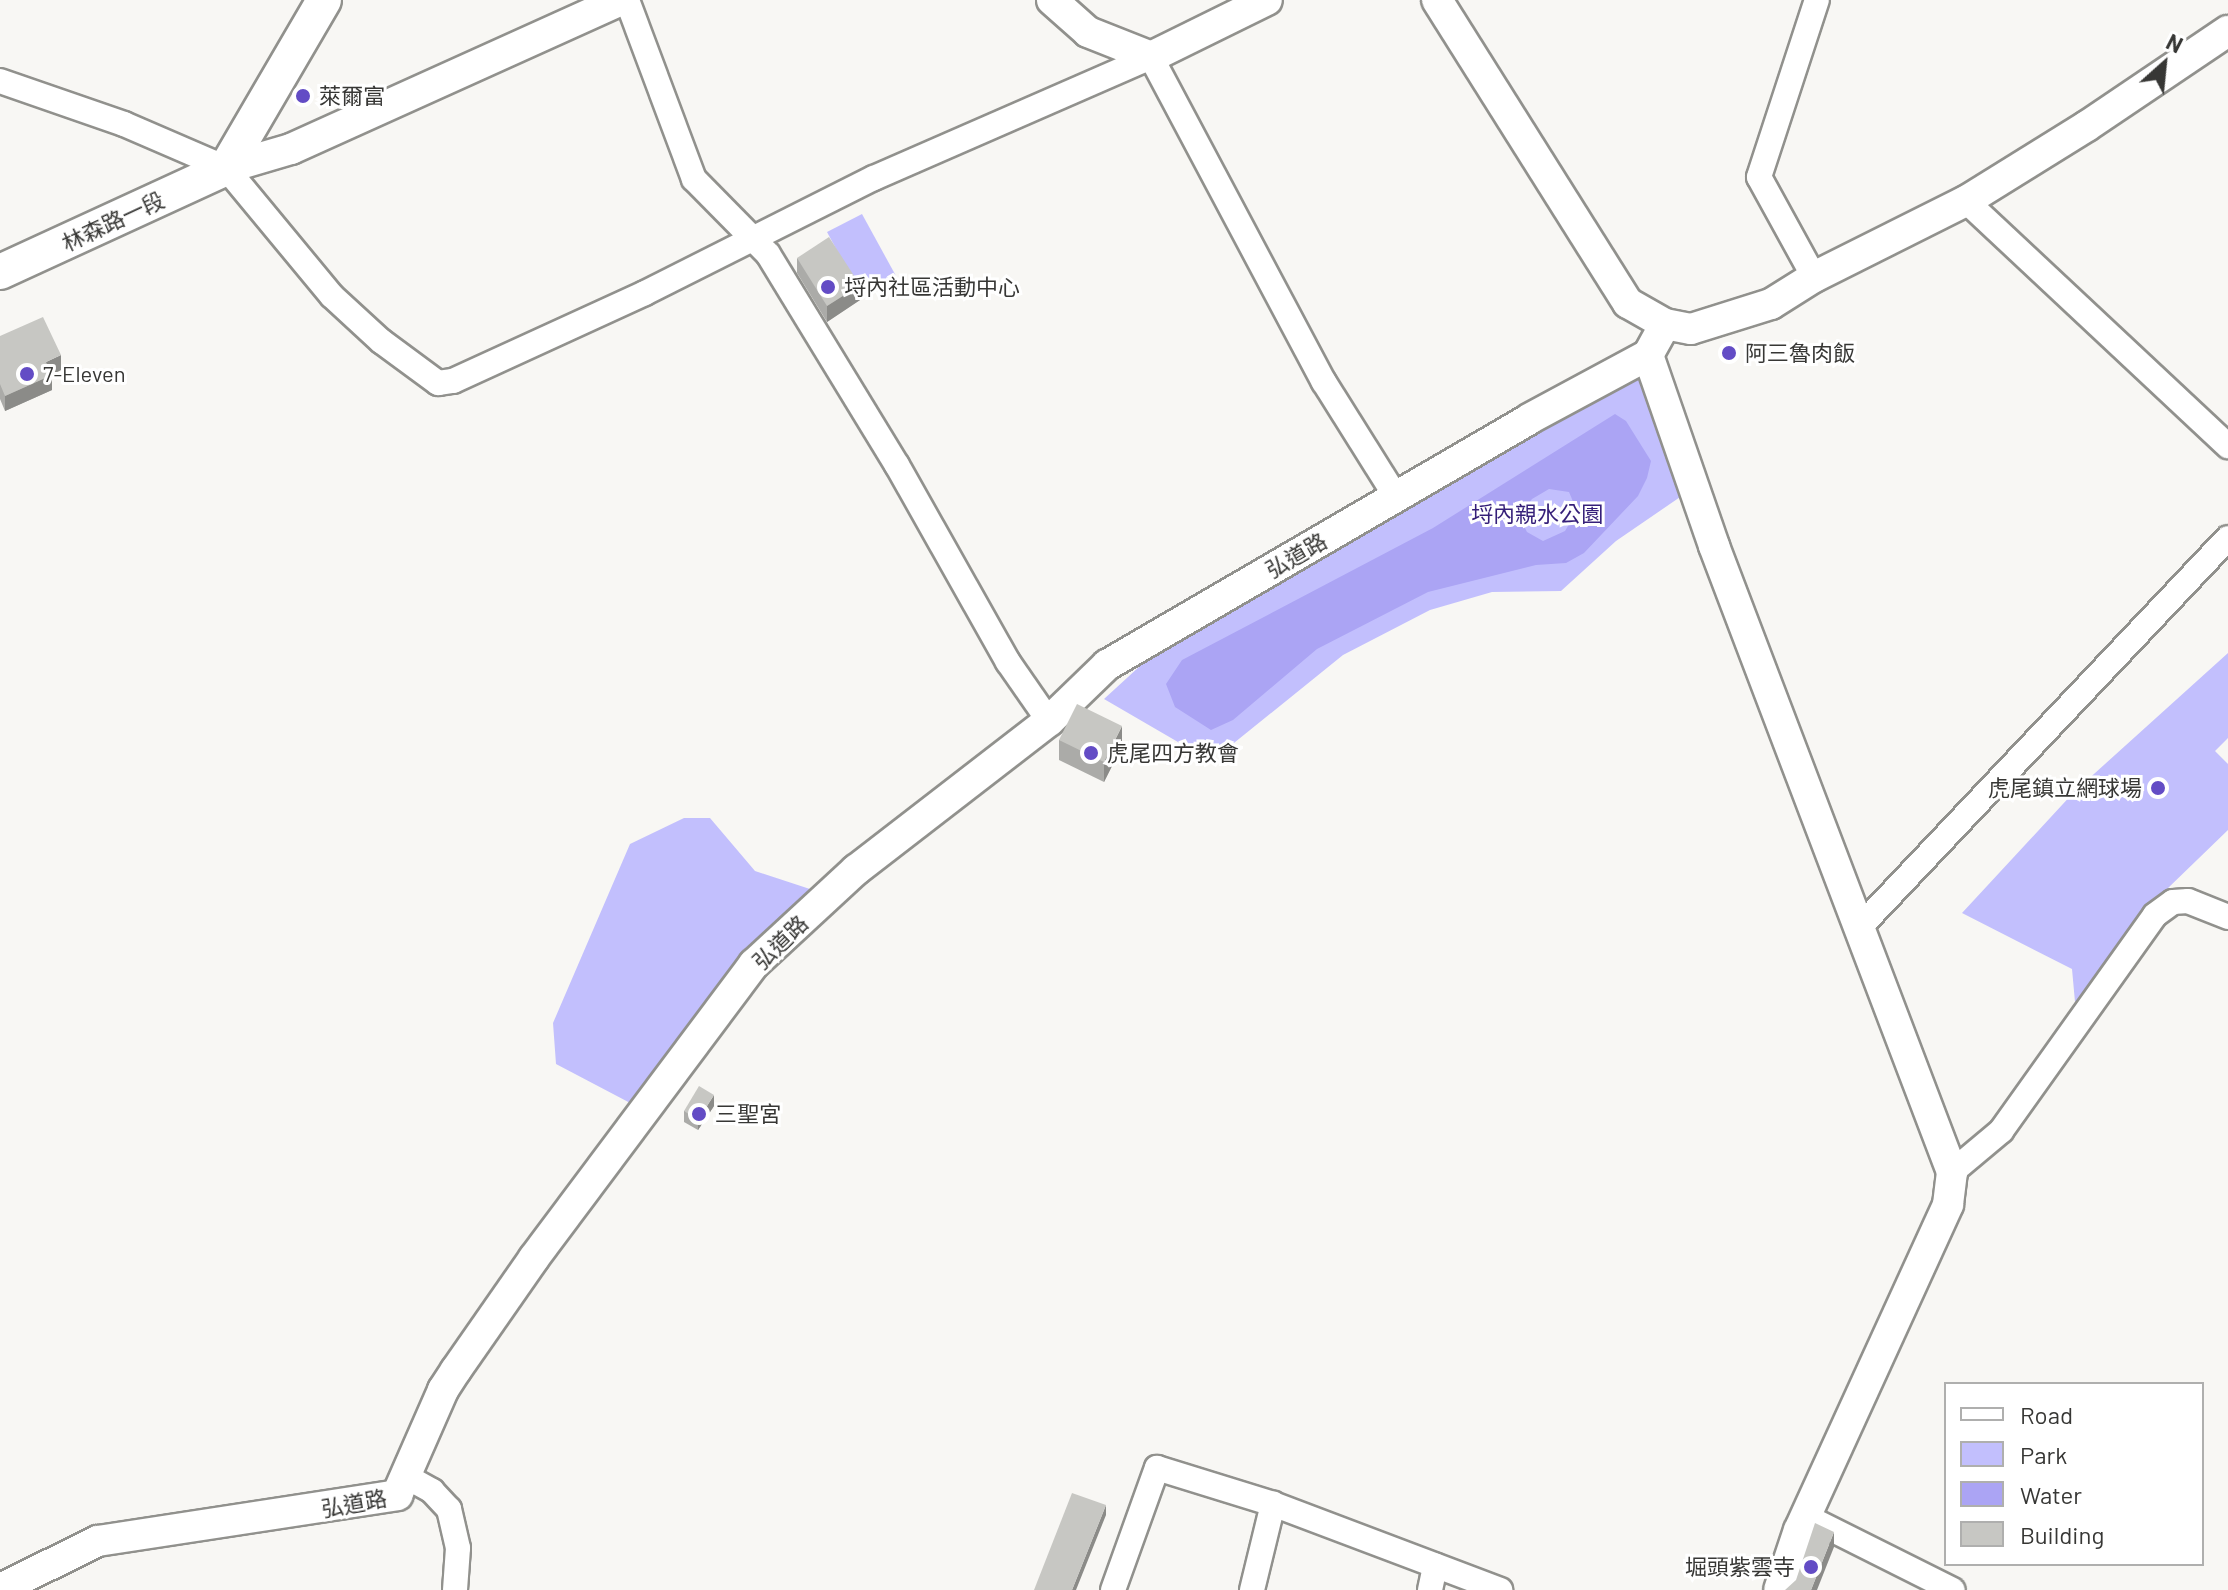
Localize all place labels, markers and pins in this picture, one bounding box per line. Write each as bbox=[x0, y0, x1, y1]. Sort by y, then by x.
place label: 萊爾富 bbox=[319, 83, 385, 109]
marker: 萊爾富 bbox=[294, 87, 312, 105]
place label: 埒內社區活動中心 bbox=[844, 274, 1020, 300]
marker: 埒內社區活動中心 bbox=[819, 278, 837, 296]
place label: 阿三魯肉飯 bbox=[1745, 340, 1855, 366]
marker: 阿三魯肉飯 bbox=[1720, 344, 1738, 362]
place label: 7-Eleven bbox=[43, 361, 126, 387]
marker: 7-Eleven bbox=[18, 365, 36, 383]
place label: 虎尾四方教會 bbox=[1107, 740, 1239, 766]
marker: 虎尾四方教會 bbox=[1082, 744, 1100, 762]
place label: 虎尾鎮立網球場 bbox=[1988, 775, 2142, 801]
marker: 虎尾鎮立網球場 bbox=[2149, 779, 2167, 797]
place label: 三聖宮 bbox=[715, 1101, 781, 1127]
marker: 三聖宮 bbox=[690, 1105, 708, 1123]
place label: 堀頭紫雲寺 bbox=[1685, 1554, 1795, 1580]
marker: 堀頭紫雲寺 bbox=[1802, 1558, 1820, 1576]

